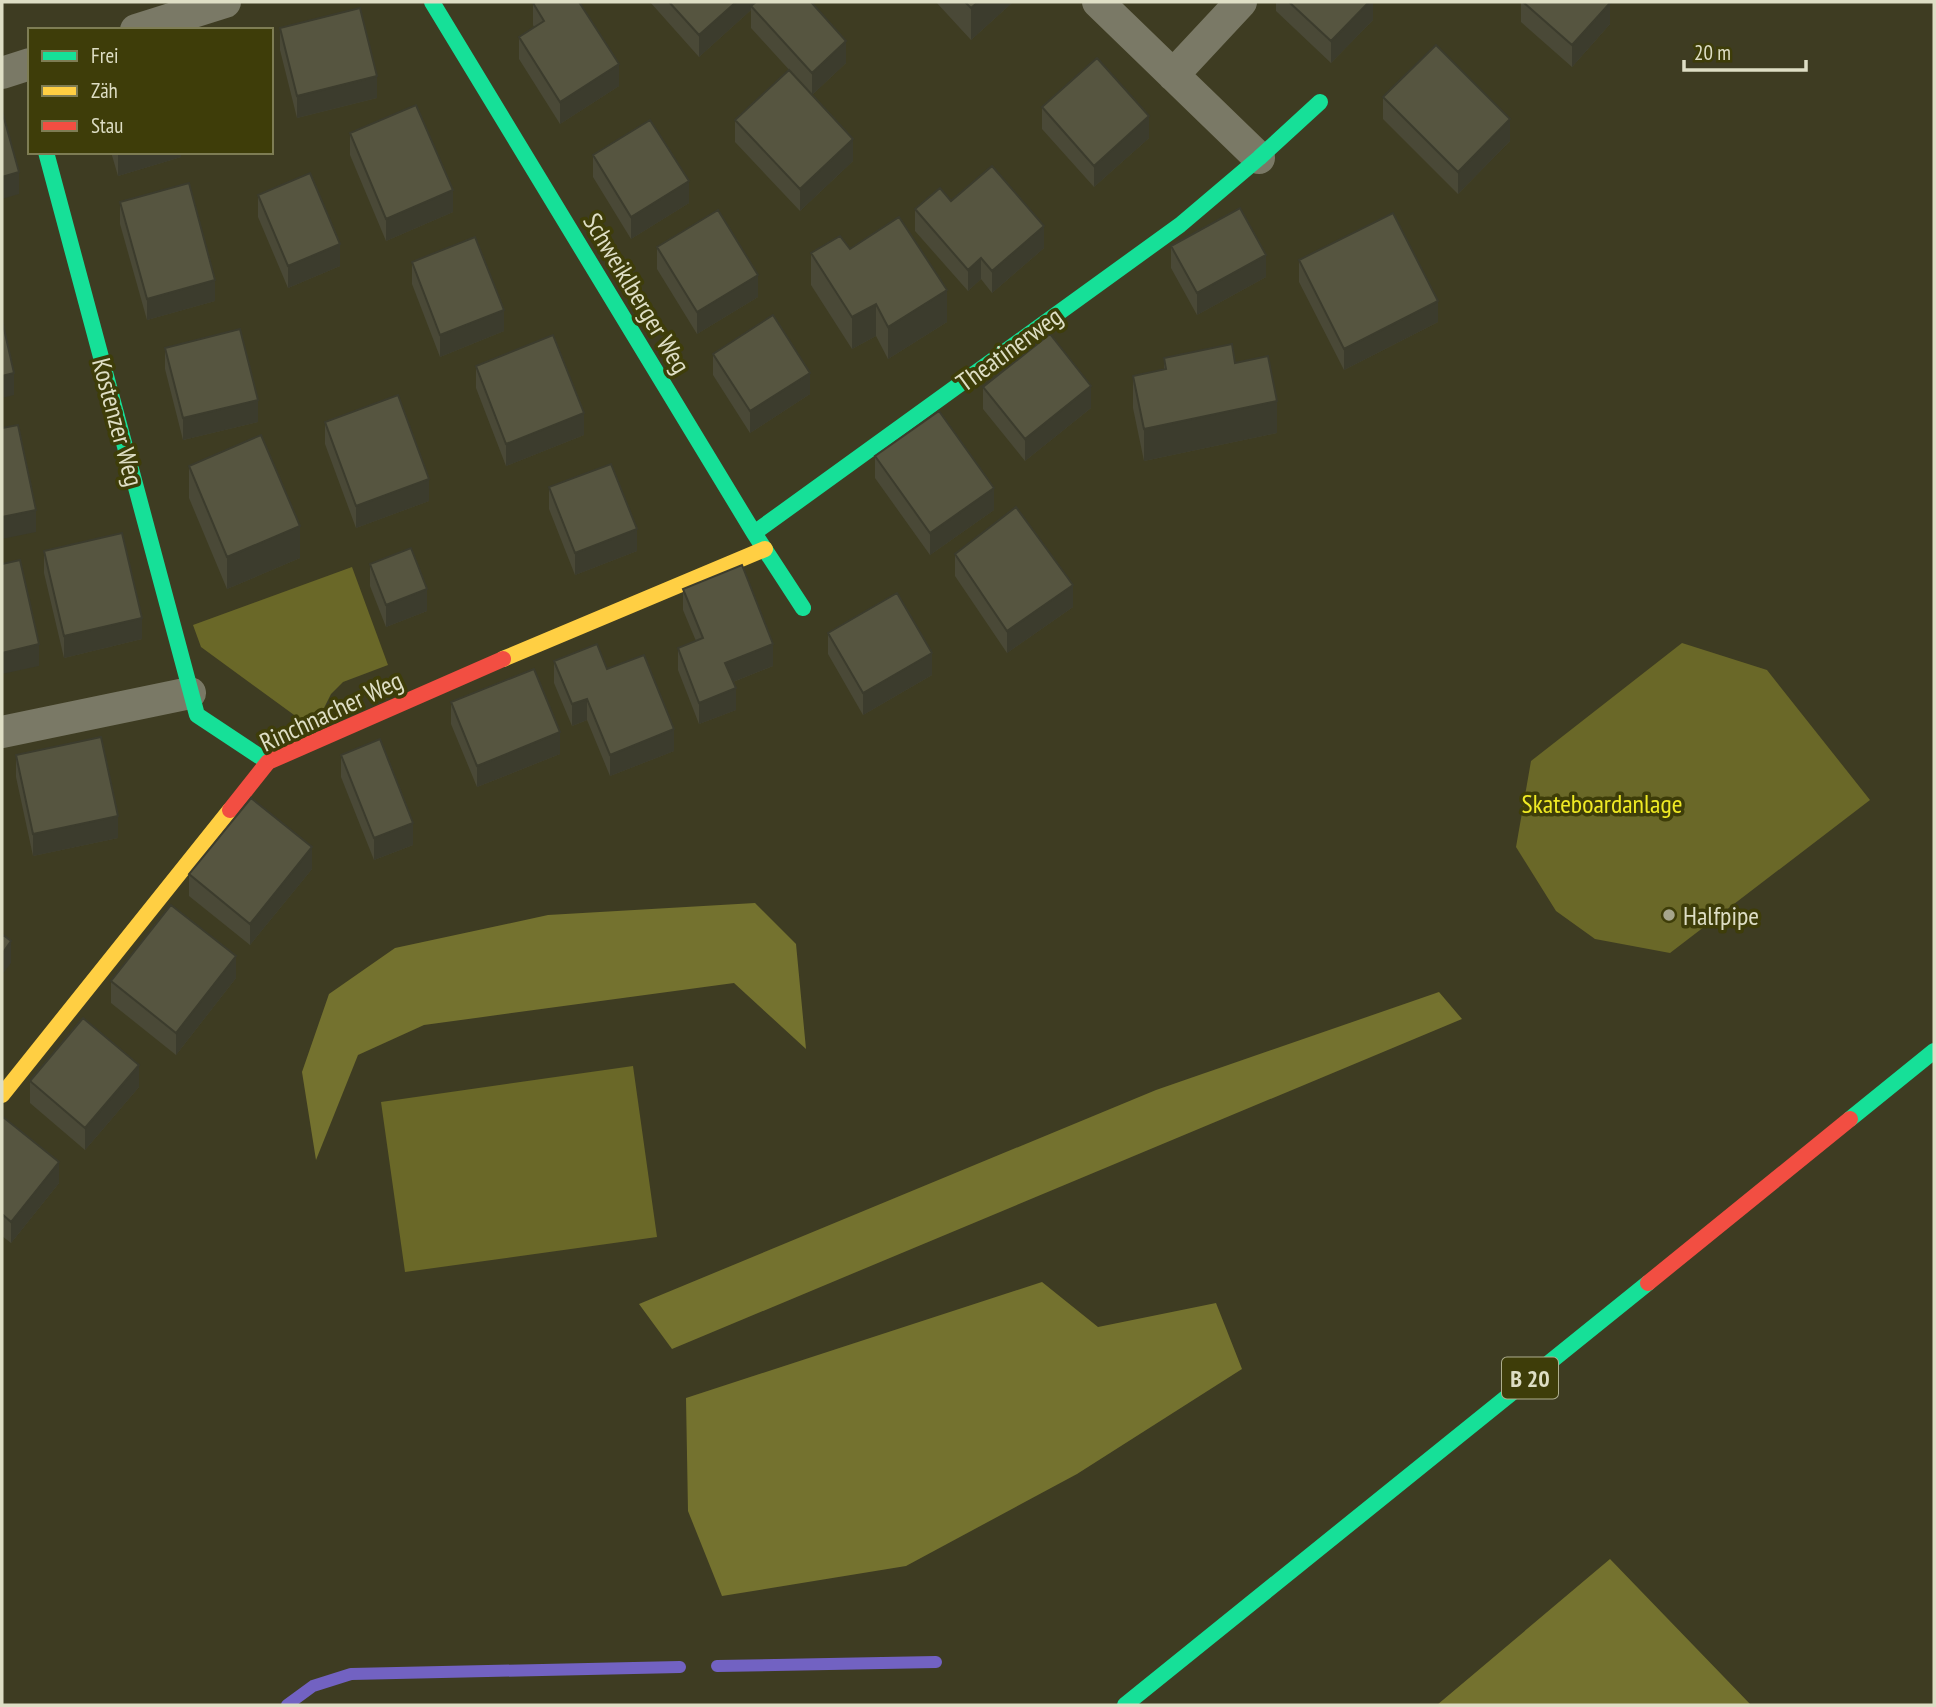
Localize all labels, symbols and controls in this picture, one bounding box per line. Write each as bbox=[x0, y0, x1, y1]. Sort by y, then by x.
legend bbox=[28, 28, 273, 154]
scale bar bbox=[1684, 28, 1806, 72]
text: 20 m bbox=[1694, 39, 1731, 66]
text: Frei bbox=[91, 42, 119, 69]
text: Zäh bbox=[91, 77, 118, 104]
text: Stau bbox=[91, 112, 123, 139]
street label: Schweiklberger Weg bbox=[576, 207, 698, 379]
street label: Theatinerweg bbox=[949, 299, 1069, 399]
street label: Kostenzer Weg bbox=[85, 354, 151, 490]
street label: Rinchnacher Weg bbox=[254, 664, 408, 758]
park label: Skateboardanlage bbox=[1522, 787, 1682, 820]
place label: Halfpipe bbox=[1683, 899, 1759, 932]
marker: Halfpipe bbox=[1661, 907, 1677, 923]
road number: B 20 bbox=[1502, 1358, 1558, 1398]

